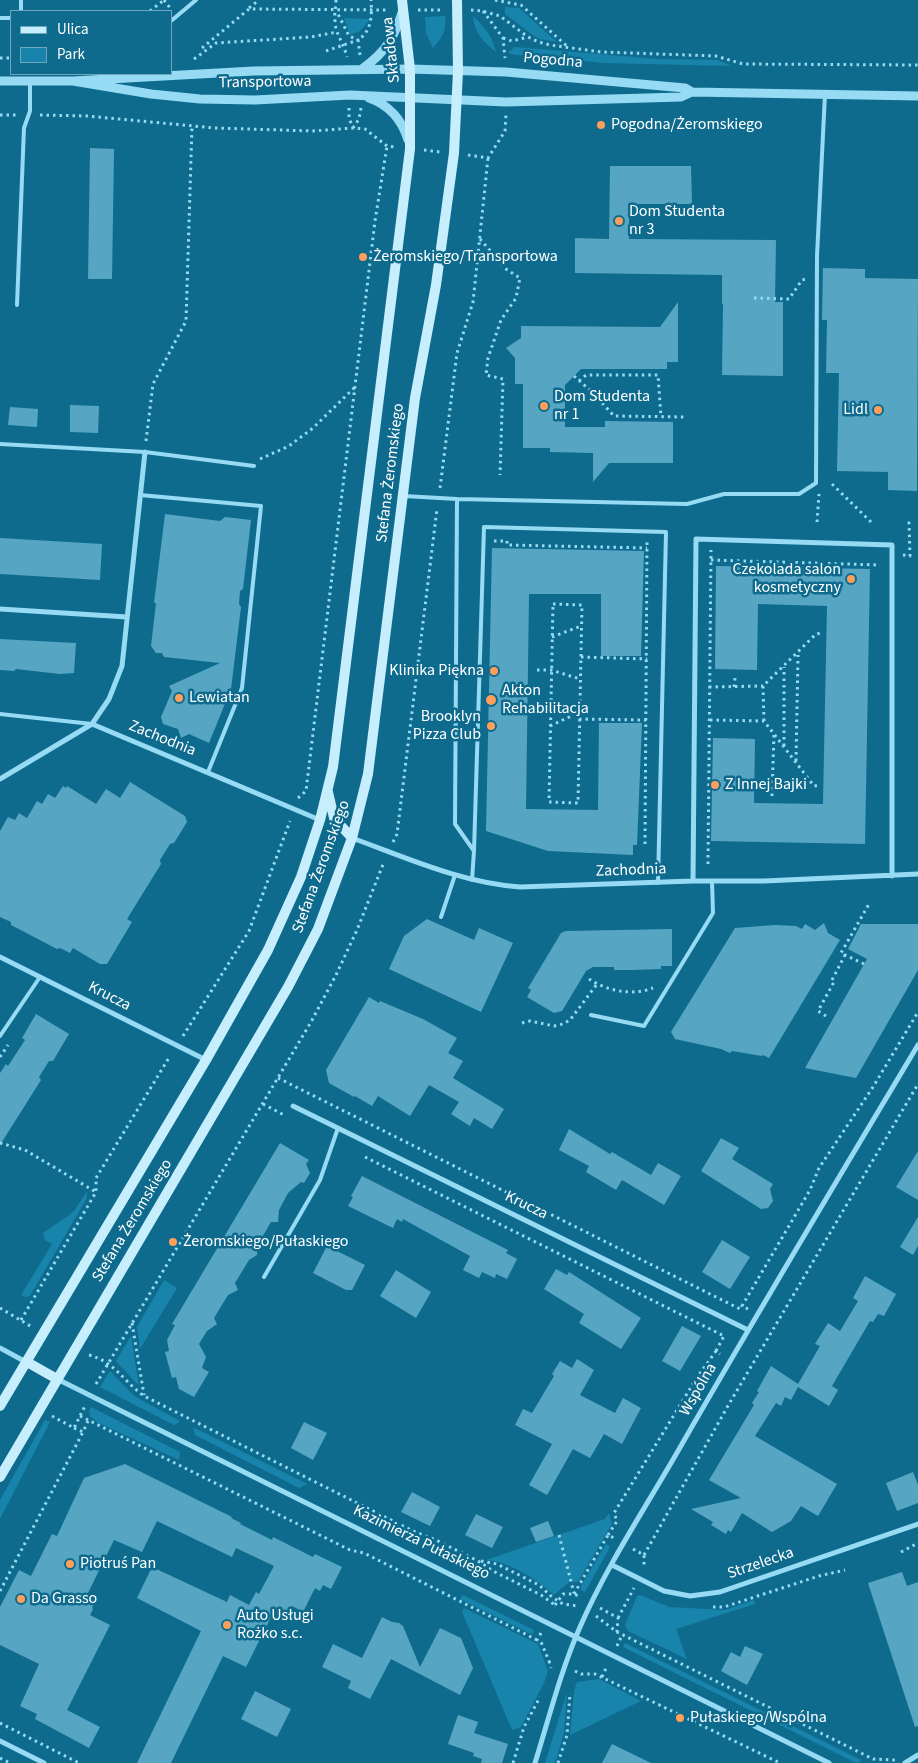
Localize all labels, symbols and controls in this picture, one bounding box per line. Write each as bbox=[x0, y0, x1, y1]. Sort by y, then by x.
legend bbox=[10, 10, 172, 75]
street label: Składowa bbox=[379, 16, 405, 84]
text: Ulica bbox=[57, 19, 88, 40]
text: Park bbox=[57, 44, 85, 65]
street label: Pogodna bbox=[522, 49, 584, 73]
street label: Transportowa bbox=[218, 73, 312, 93]
place label: Pogodna/Żeromskiego bbox=[611, 115, 763, 135]
marker: Pogodna/Żeromskiego bbox=[595, 119, 607, 131]
place label: Dom Studenta nr 3 bbox=[629, 202, 725, 240]
marker: Dom Studenta nr 3 bbox=[613, 215, 625, 227]
place label: Żeromskiego/Transportowa bbox=[373, 247, 558, 267]
marker: Żeromskiego/Transportowa bbox=[357, 251, 369, 263]
place label: Dom Studenta nr 1 bbox=[554, 387, 650, 425]
marker: Dom Studenta nr 1 bbox=[538, 400, 550, 412]
place label: Lidl bbox=[843, 400, 868, 420]
street label: Stefana Żeromskiego bbox=[373, 402, 409, 544]
marker: Lidl bbox=[872, 404, 884, 416]
place label: Czekolada salon kosmetyczny bbox=[732, 560, 841, 598]
marker: Czekolada salon kosmetyczny bbox=[845, 573, 857, 585]
place label: Klinika Piękna bbox=[389, 661, 484, 681]
marker: Klinika Piękna bbox=[488, 665, 500, 677]
place label: Akton Rehabilitacja bbox=[502, 681, 589, 719]
place label: Lewiatan bbox=[189, 688, 250, 708]
marker: Lewiatan bbox=[173, 692, 185, 704]
marker: Akton Rehabilitacja bbox=[484, 693, 498, 707]
place label: Brooklyn Pizza Club bbox=[413, 707, 481, 745]
street label: Zachodnia bbox=[126, 717, 198, 761]
marker: Brooklyn Pizza Club bbox=[485, 720, 497, 732]
place label: Z Innej Bajki bbox=[725, 775, 807, 795]
marker: Z Innej Bajki bbox=[709, 779, 721, 791]
street label: Stefana Żeromskiego bbox=[289, 798, 355, 936]
street label: Zachodnia bbox=[595, 860, 667, 882]
street label: Krucza bbox=[84, 978, 134, 1016]
street label: Stefana Żeromskiego bbox=[89, 1156, 177, 1286]
street label: Krucza bbox=[501, 1187, 551, 1225]
place label: Żeromskiego/Pułaskiego bbox=[183, 1232, 348, 1252]
marker: Żeromskiego/Pułaskiego bbox=[167, 1236, 179, 1248]
street label: Wspólna bbox=[676, 1360, 722, 1420]
street label: Kazimierza Pułaskiego bbox=[349, 1502, 493, 1584]
street label: Strzelecka bbox=[725, 1544, 797, 1584]
place label: Piotruś Pan bbox=[80, 1554, 156, 1574]
marker: Piotruś Pan bbox=[64, 1558, 76, 1570]
place label: Da Grasso bbox=[31, 1589, 97, 1609]
marker: Da Grasso bbox=[15, 1593, 27, 1605]
place label: Auto Usługi Rożko s.c. bbox=[237, 1606, 314, 1644]
marker: Auto Usługi Rożko s.c. bbox=[221, 1619, 233, 1631]
place label: Pułaskiego/Wspólna bbox=[690, 1708, 827, 1728]
marker: Pułaskiego/Wspólna bbox=[674, 1712, 686, 1724]

